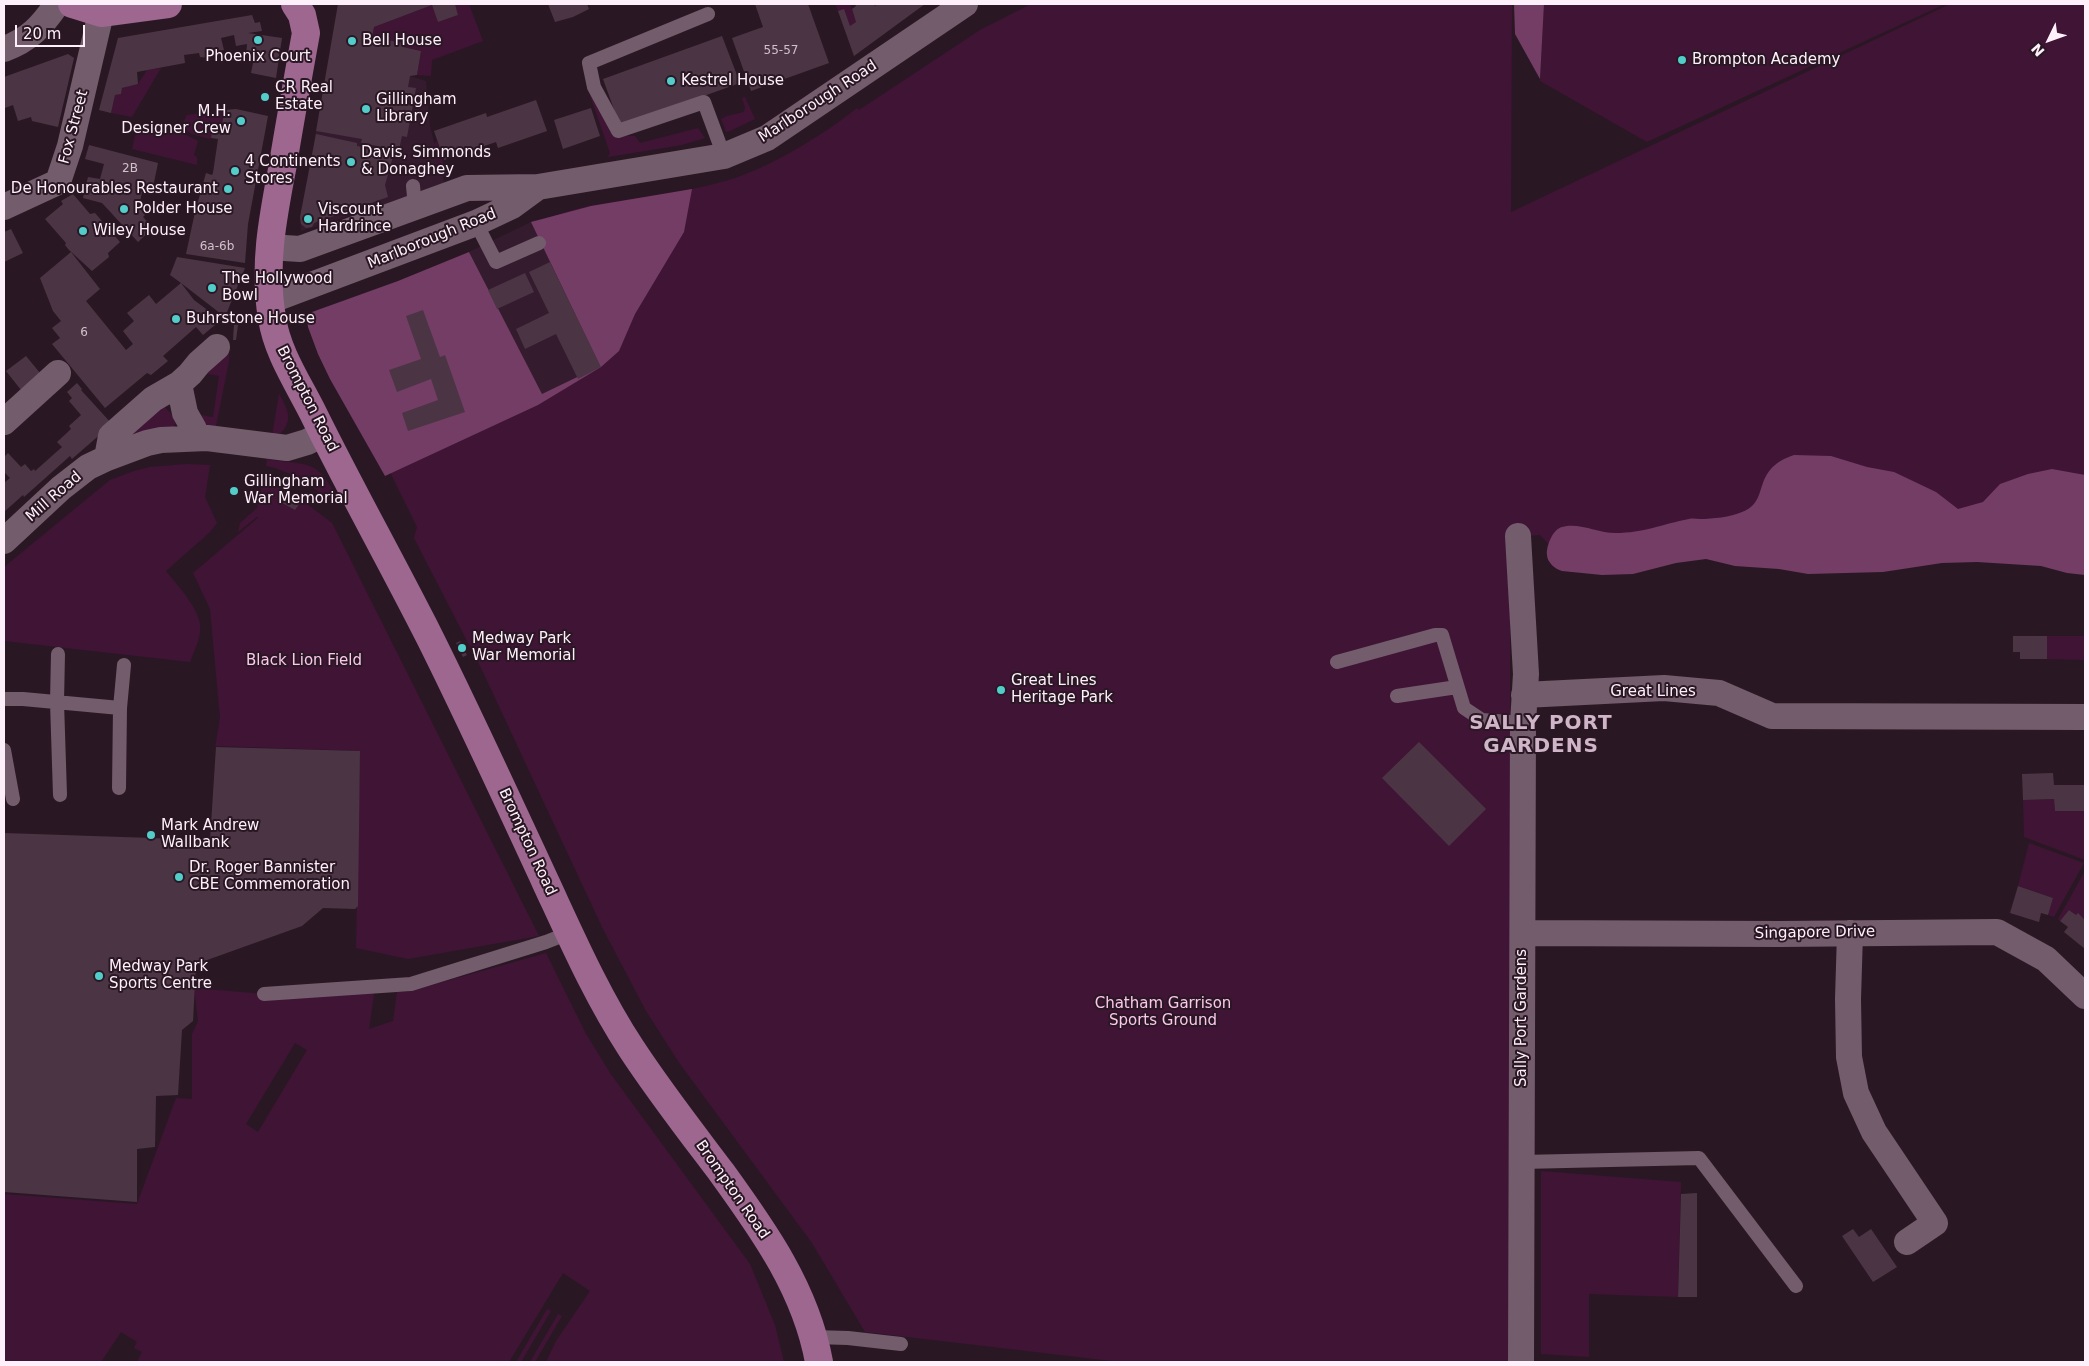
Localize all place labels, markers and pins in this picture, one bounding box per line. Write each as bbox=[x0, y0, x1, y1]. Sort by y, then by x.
place label: Bell House bbox=[362, 32, 442, 50]
marker: Phoenix Court bbox=[252, 34, 264, 46]
marker: Bell House bbox=[346, 35, 358, 47]
place label: Phoenix Court bbox=[205, 48, 311, 66]
place label: Brompton Academy bbox=[1692, 51, 1840, 69]
marker: Brompton Academy bbox=[1676, 54, 1688, 66]
place label: Kestrel House bbox=[681, 72, 784, 90]
marker: Kestrel House bbox=[665, 75, 677, 87]
place label: CR Real Estate bbox=[275, 79, 333, 114]
marker: CR Real Estate bbox=[259, 91, 271, 103]
place label: Gillingham Library bbox=[376, 91, 457, 126]
place label: M.H. Designer Crew bbox=[121, 103, 231, 138]
marker: Gillingham Library bbox=[360, 103, 372, 115]
marker: M.H. Designer Crew bbox=[235, 115, 247, 127]
place label: Davis, Simmonds & Donaghey bbox=[361, 144, 491, 179]
place label: 4 Continents Stores bbox=[245, 153, 340, 188]
marker: Davis, Simmonds & Donaghey bbox=[345, 156, 357, 168]
marker: 4 Continents Stores bbox=[229, 165, 241, 177]
place label: De Honourables Restaurant bbox=[11, 180, 218, 198]
marker: De Honourables Restaurant bbox=[222, 183, 234, 195]
place label: Polder House bbox=[134, 200, 233, 218]
place label: Viscount Hardrince bbox=[318, 201, 391, 236]
marker: Polder House bbox=[118, 203, 130, 215]
marker: Viscount Hardrince bbox=[302, 213, 314, 225]
place label: Wiley House bbox=[93, 222, 186, 240]
marker: Wiley House bbox=[77, 225, 89, 237]
place label: The Hollywood Bowl bbox=[222, 270, 332, 305]
marker: The Hollywood Bowl bbox=[206, 282, 218, 294]
place label: Buhrstone House bbox=[186, 310, 315, 328]
marker: Buhrstone House bbox=[170, 313, 182, 325]
place label: Gillingham War Memorial bbox=[244, 473, 348, 508]
marker: Gillingham War Memorial bbox=[228, 485, 240, 497]
place label: Medway Park War Memorial bbox=[472, 630, 576, 665]
marker: Medway Park War Memorial bbox=[456, 642, 468, 654]
place label: Great Lines Heritage Park bbox=[1011, 672, 1113, 707]
marker: Great Lines Heritage Park bbox=[995, 684, 1007, 696]
place label: Mark Andrew Wallbank bbox=[161, 817, 259, 852]
marker: Mark Andrew Wallbank bbox=[145, 829, 157, 841]
place label: Dr. Roger Bannister CBE Commemoration bbox=[189, 859, 350, 894]
marker: Dr. Roger Bannister CBE Commemoration bbox=[173, 871, 185, 883]
place label: Medway Park Sports Centre bbox=[109, 958, 212, 993]
marker: Medway Park Sports Centre bbox=[93, 970, 105, 982]

